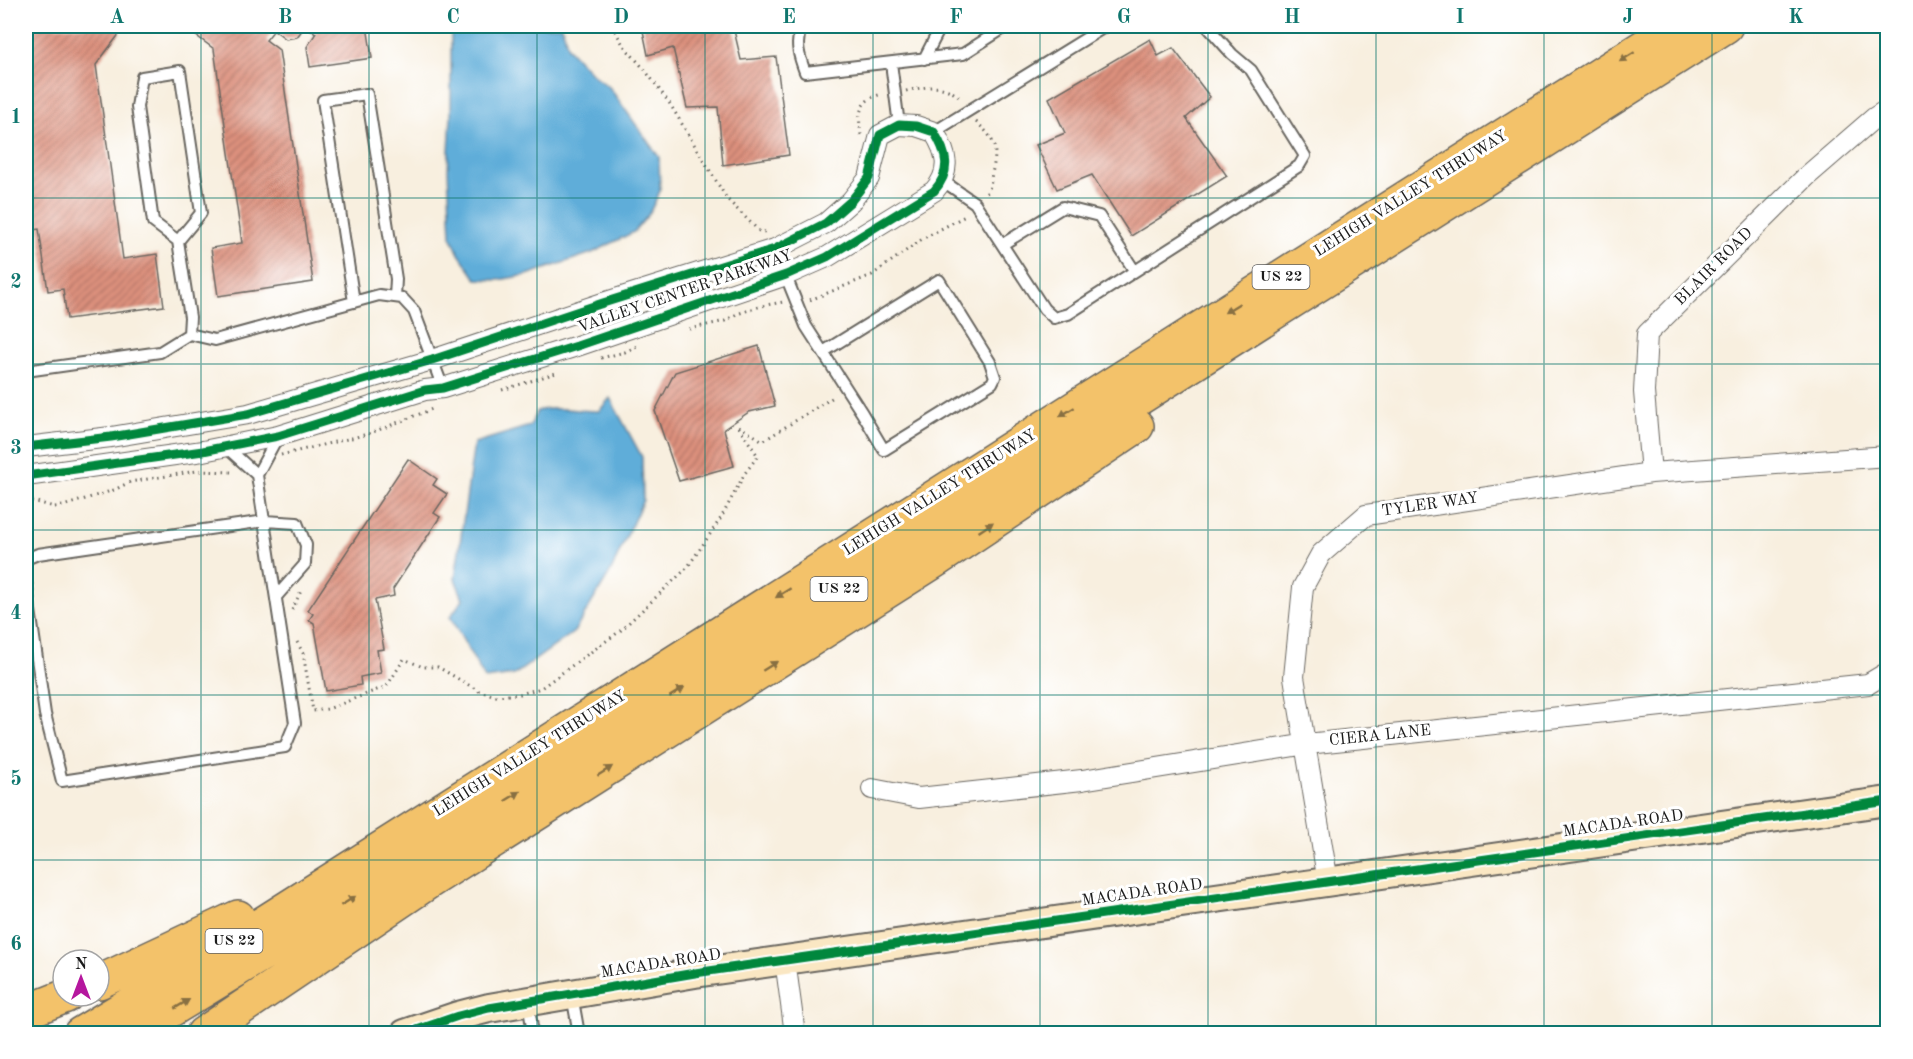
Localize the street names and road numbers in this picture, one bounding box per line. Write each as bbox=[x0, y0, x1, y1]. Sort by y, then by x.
street label: LEHIGH VALLEY THRUWAY bbox=[1312, 128, 1511, 260]
street label: BLAIR ROAD bbox=[1672, 225, 1756, 309]
street label: VALLEY CENTER PARKWAY bbox=[576, 248, 795, 336]
road number: US 22 bbox=[1252, 265, 1310, 289]
street label: LEHIGH VALLEY THRUWAY bbox=[841, 427, 1040, 559]
street label: TYLER WAY bbox=[1381, 490, 1480, 520]
road number: US 22 bbox=[810, 577, 868, 601]
street label: LEHIGH VALLEY THRUWAY bbox=[431, 688, 630, 820]
street label: CIERA LANE bbox=[1328, 723, 1432, 749]
street label: MACADA ROAD bbox=[1562, 808, 1684, 840]
street label: MACADA ROAD bbox=[1081, 877, 1203, 909]
road number: US 22 bbox=[206, 929, 262, 953]
street label: MACADA ROAD bbox=[600, 947, 722, 981]

